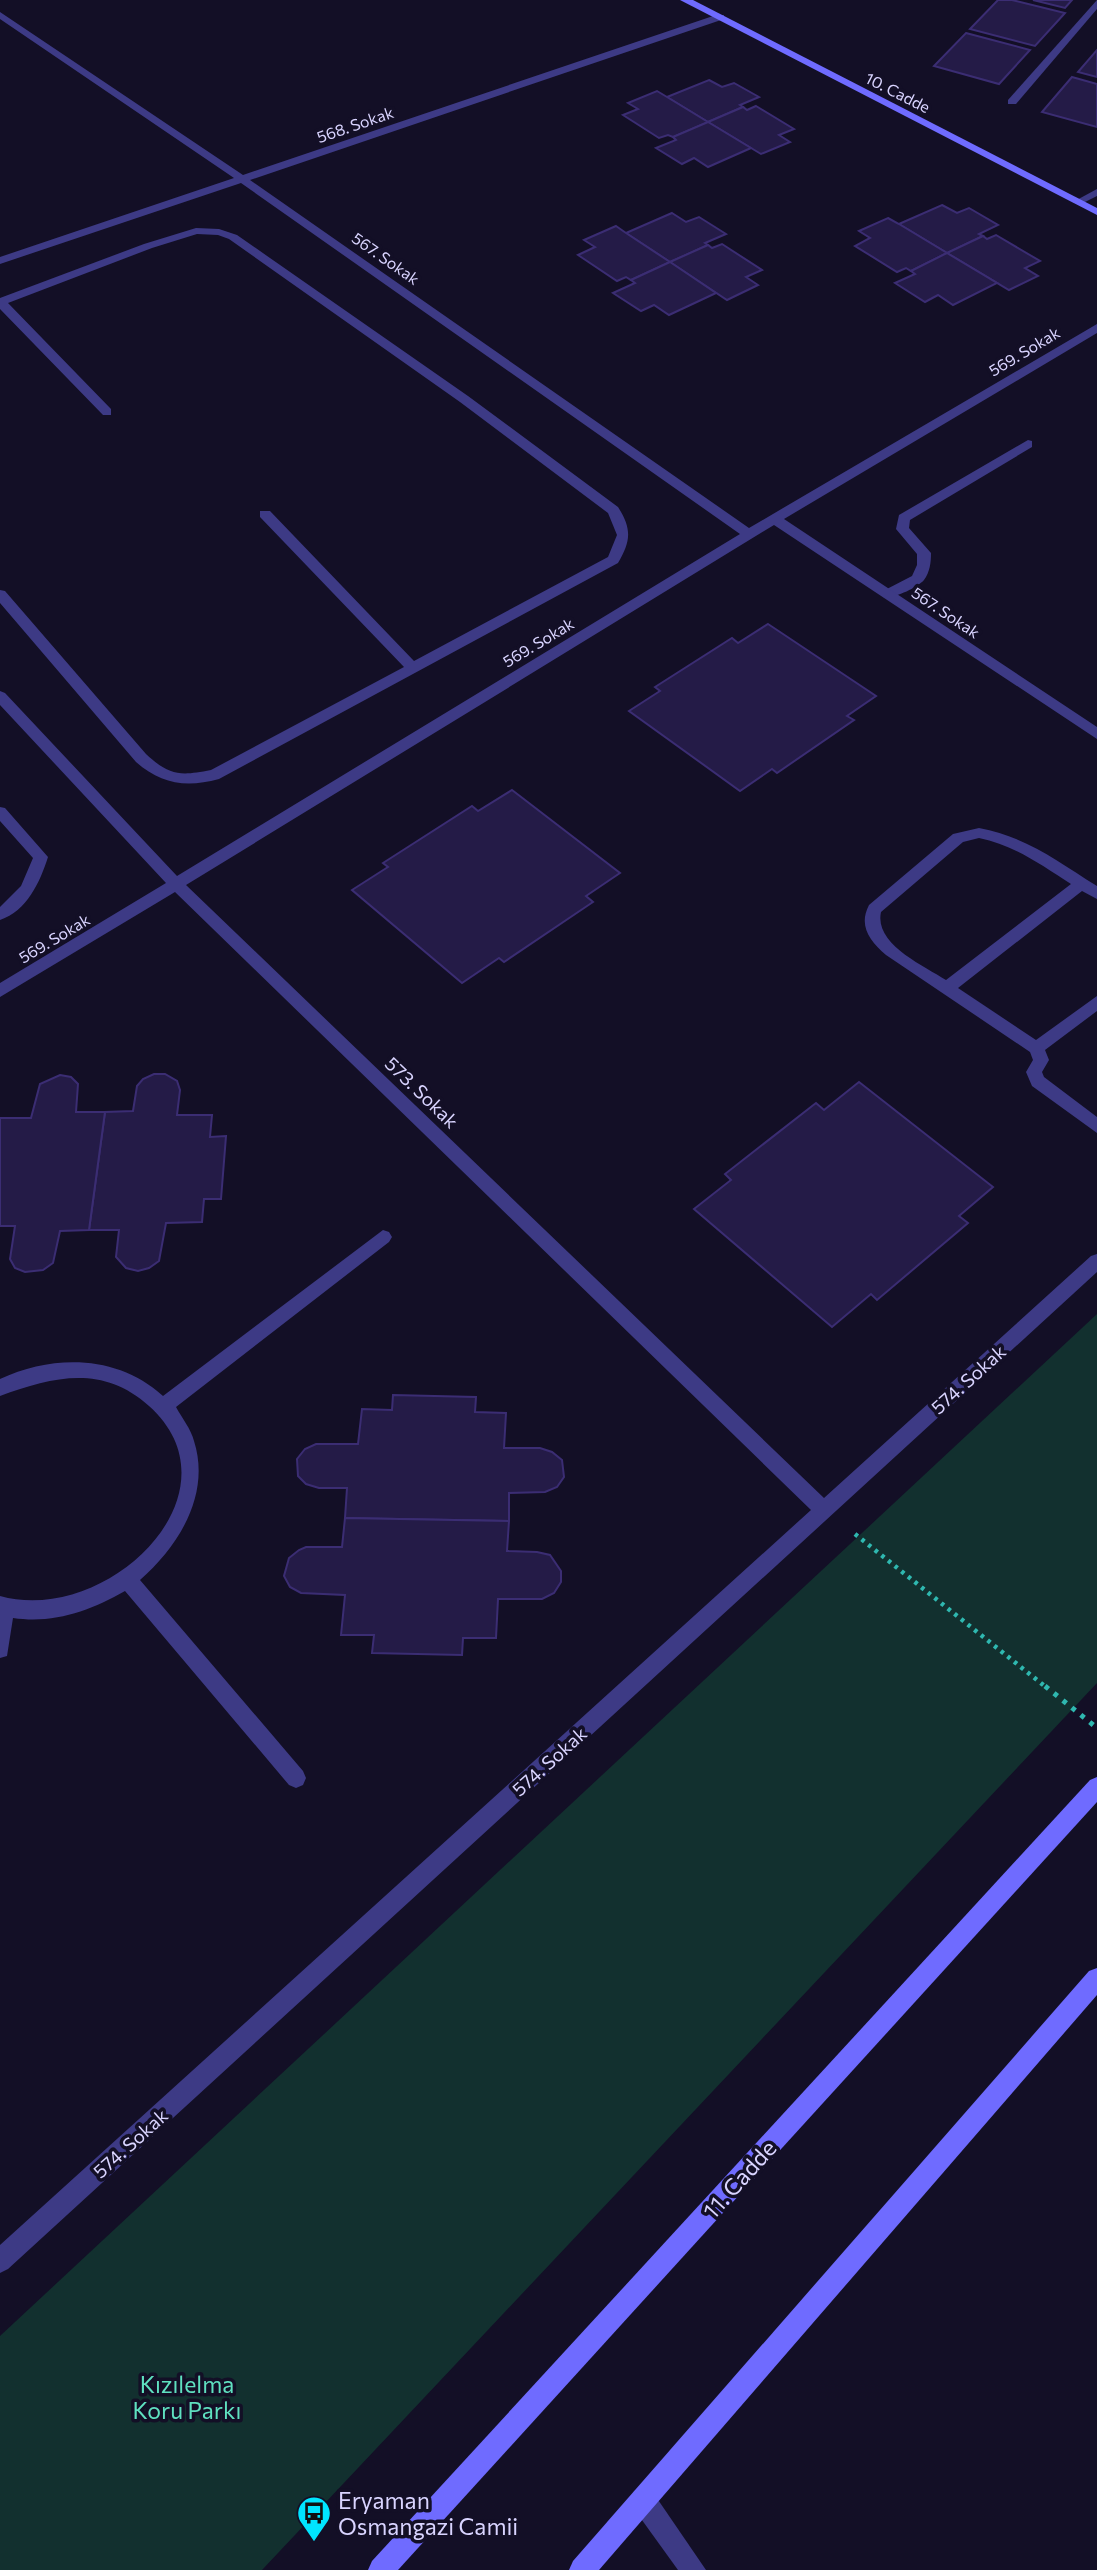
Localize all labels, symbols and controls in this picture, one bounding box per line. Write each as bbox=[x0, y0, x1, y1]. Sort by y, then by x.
street label: 10. Cadde bbox=[862, 68, 934, 116]
street label: 568. Sokak bbox=[314, 102, 396, 146]
street label: 567. Sokak bbox=[349, 228, 424, 288]
street label: 569. Sokak bbox=[985, 322, 1063, 380]
street label: 567. Sokak bbox=[908, 582, 984, 642]
street label: 569. Sokak bbox=[499, 613, 577, 671]
street label: 569. Sokak bbox=[15, 909, 93, 967]
street label: 573. Sokak bbox=[381, 1052, 463, 1132]
street label: 574. Sokak bbox=[926, 1340, 1010, 1418]
street label: 574. Sokak bbox=[507, 1722, 591, 1800]
street label: 574. Sokak bbox=[88, 2104, 172, 2182]
street label: 11. Cadde bbox=[696, 2134, 782, 2224]
park label: Kızılelma Koru Parkı bbox=[133, 2370, 241, 2424]
place label: Eryaman Osmangazi Camii bbox=[338, 2486, 518, 2540]
bus stop icon: Eryaman Osmangazi Camii bbox=[295, 2494, 333, 2543]

